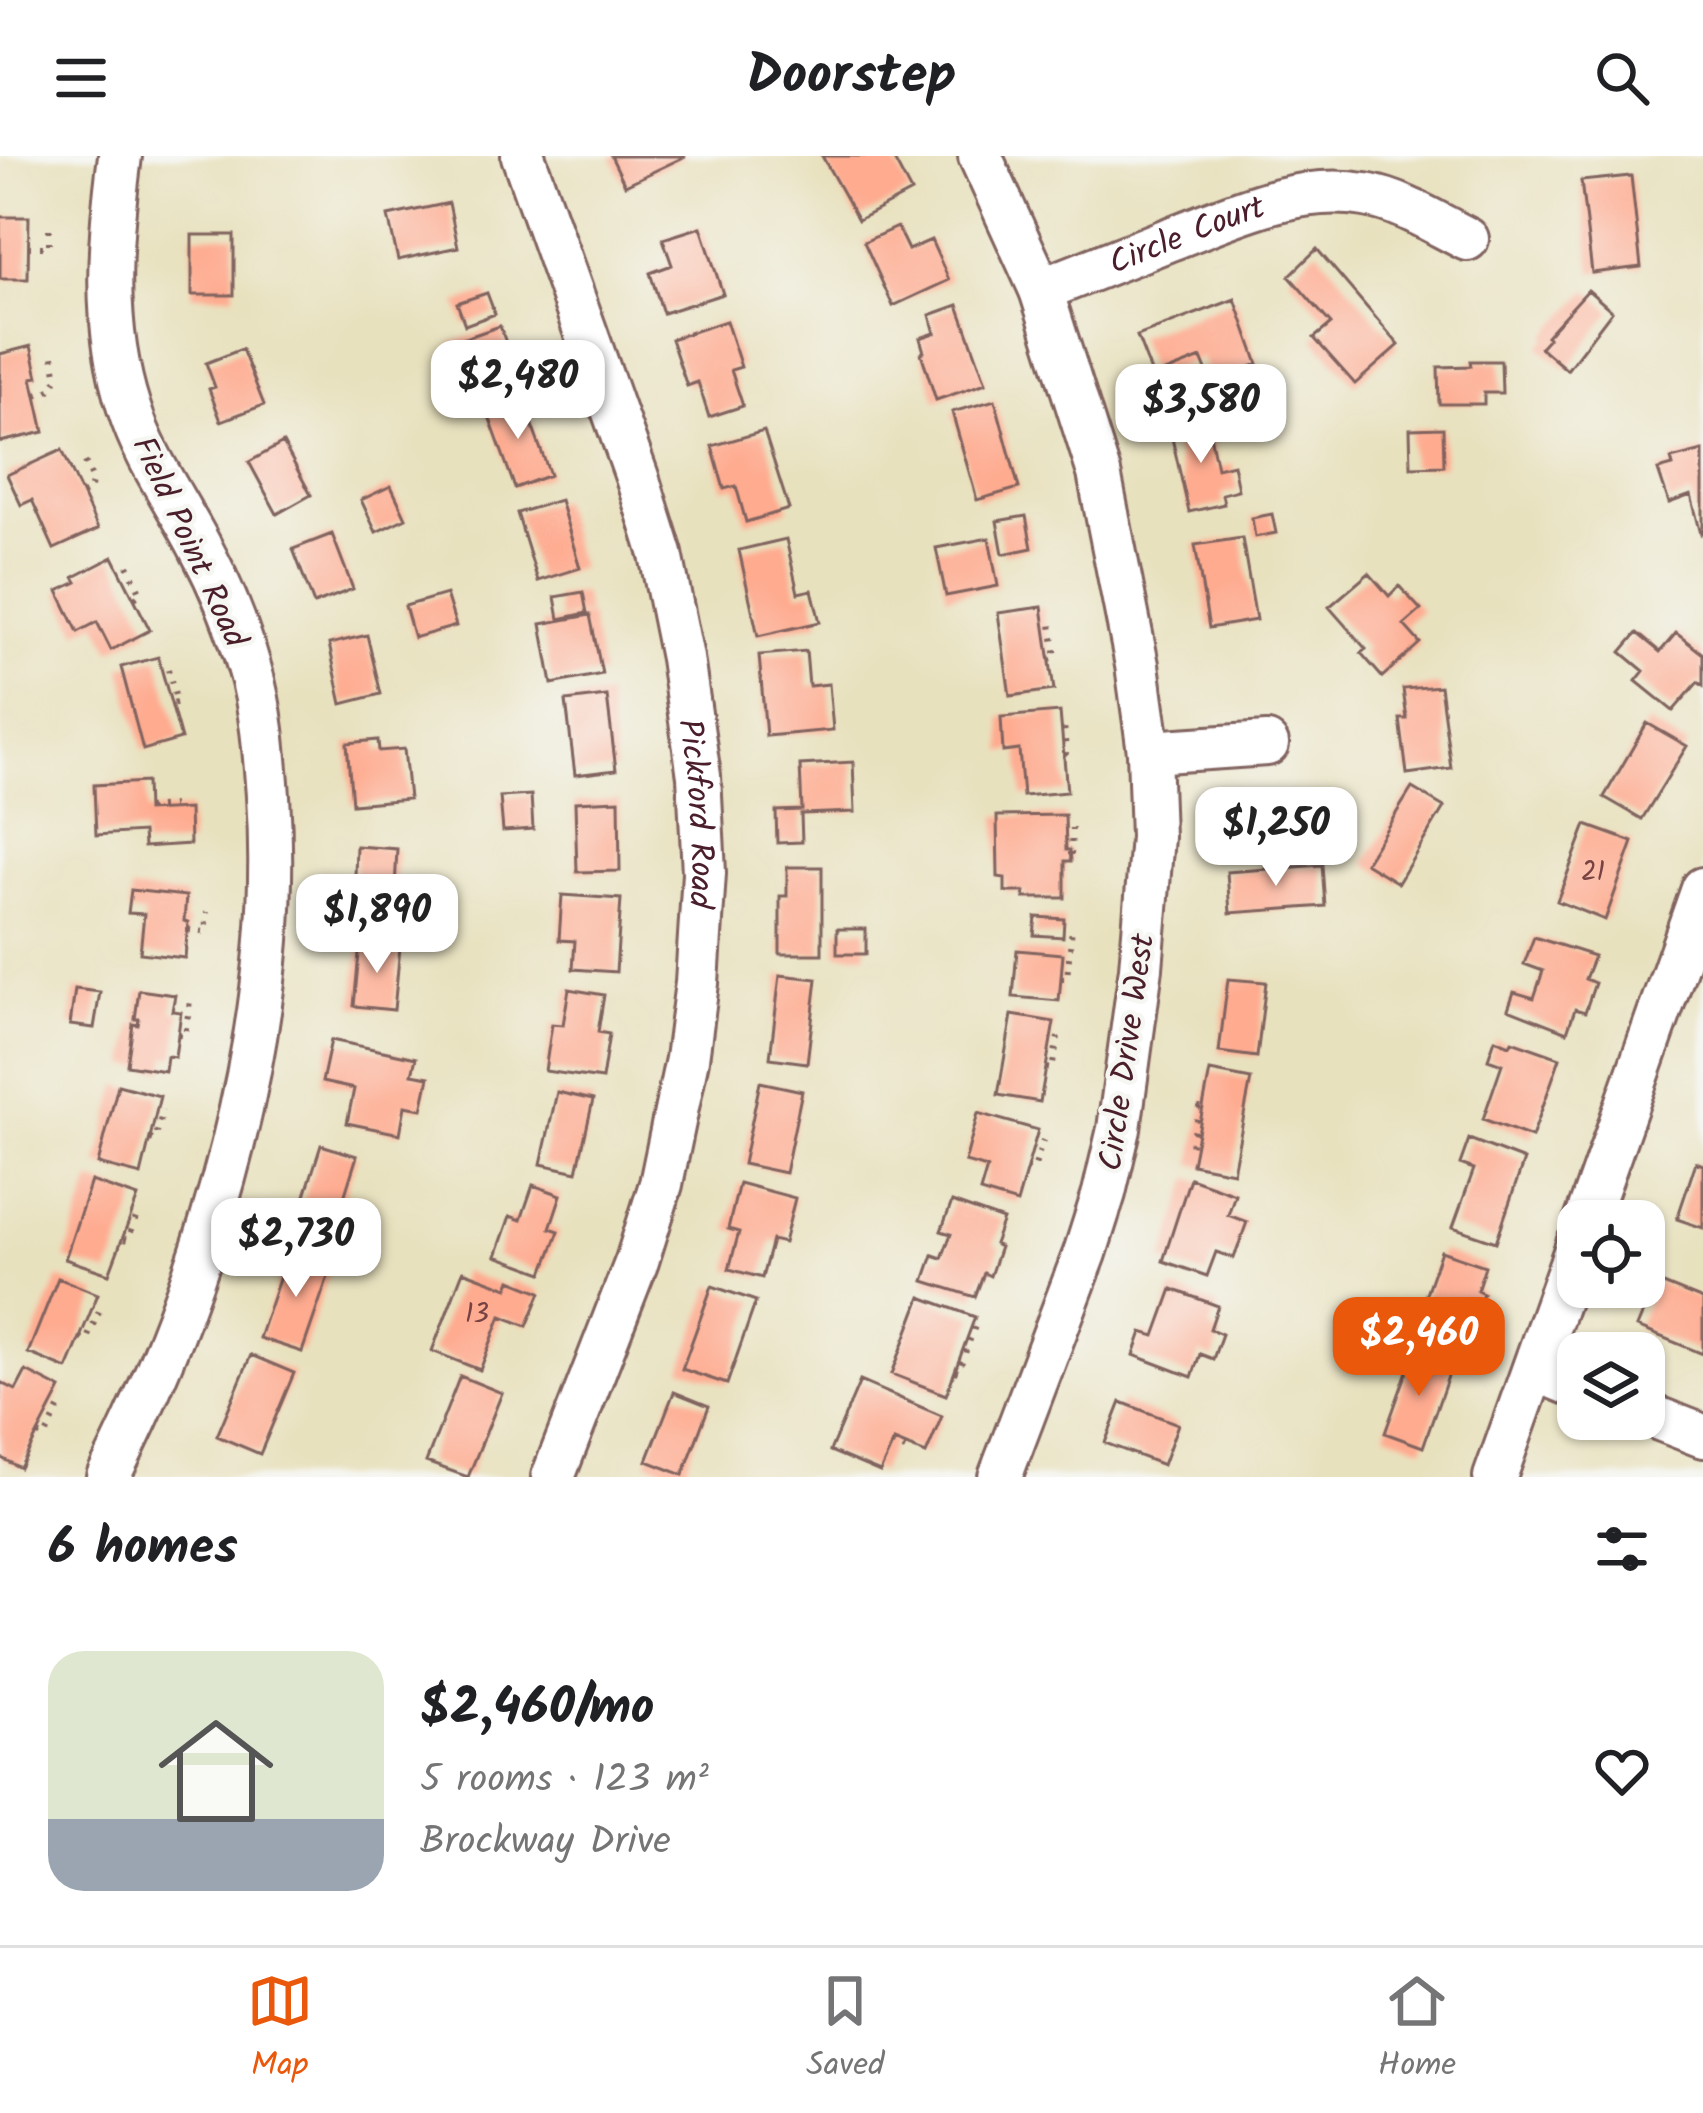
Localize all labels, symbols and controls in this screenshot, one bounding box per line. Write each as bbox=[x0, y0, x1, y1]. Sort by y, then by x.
text: Doorstep bbox=[747, 35, 956, 121]
icon: menu bbox=[48, 45, 114, 111]
icon: search bbox=[1589, 45, 1655, 111]
street label: Circle Court bbox=[1101, 182, 1273, 291]
pin: $2,480 bbox=[420, 340, 616, 442]
text: $2,480 bbox=[458, 348, 578, 410]
pin: $3,580 bbox=[1103, 364, 1299, 466]
text: $3,580 bbox=[1142, 372, 1260, 434]
street label: Field Point Road bbox=[116, 428, 261, 658]
street label: Pickford Road bbox=[661, 716, 727, 911]
pin: $1,250 bbox=[1178, 787, 1374, 889]
text: $1,250 bbox=[1222, 795, 1330, 857]
house number: 21 bbox=[1581, 851, 1605, 894]
pin: $1,890 bbox=[279, 874, 475, 976]
text: $1,890 bbox=[323, 882, 431, 944]
street label: Circle Drive West bbox=[1086, 929, 1172, 1174]
pin: $2,730 bbox=[198, 1198, 394, 1300]
map controls bbox=[1557, 1200, 1665, 1440]
button: locate bbox=[1557, 1200, 1665, 1308]
text: $2,730 bbox=[238, 1206, 354, 1268]
house number: 13 bbox=[465, 1293, 489, 1336]
pin: $2,460 bbox=[1321, 1297, 1517, 1399]
text: $2,460 bbox=[1360, 1305, 1478, 1367]
button: layers bbox=[1557, 1332, 1665, 1440]
text: 6 homes bbox=[48, 1509, 238, 1590]
icon: filters bbox=[1589, 1516, 1655, 1582]
text: $2,460/mo bbox=[420, 1669, 654, 1750]
icon: home bbox=[144, 1699, 288, 1843]
icon: heart bbox=[1589, 1738, 1655, 1804]
text: 5 rooms · 123 m² bbox=[420, 1750, 709, 1812]
text: Brockway Drive bbox=[420, 1812, 671, 1874]
tab: Map bbox=[247, 1968, 313, 2093]
tab: Saved bbox=[806, 1968, 885, 2093]
tab: Home bbox=[1378, 1968, 1456, 2093]

